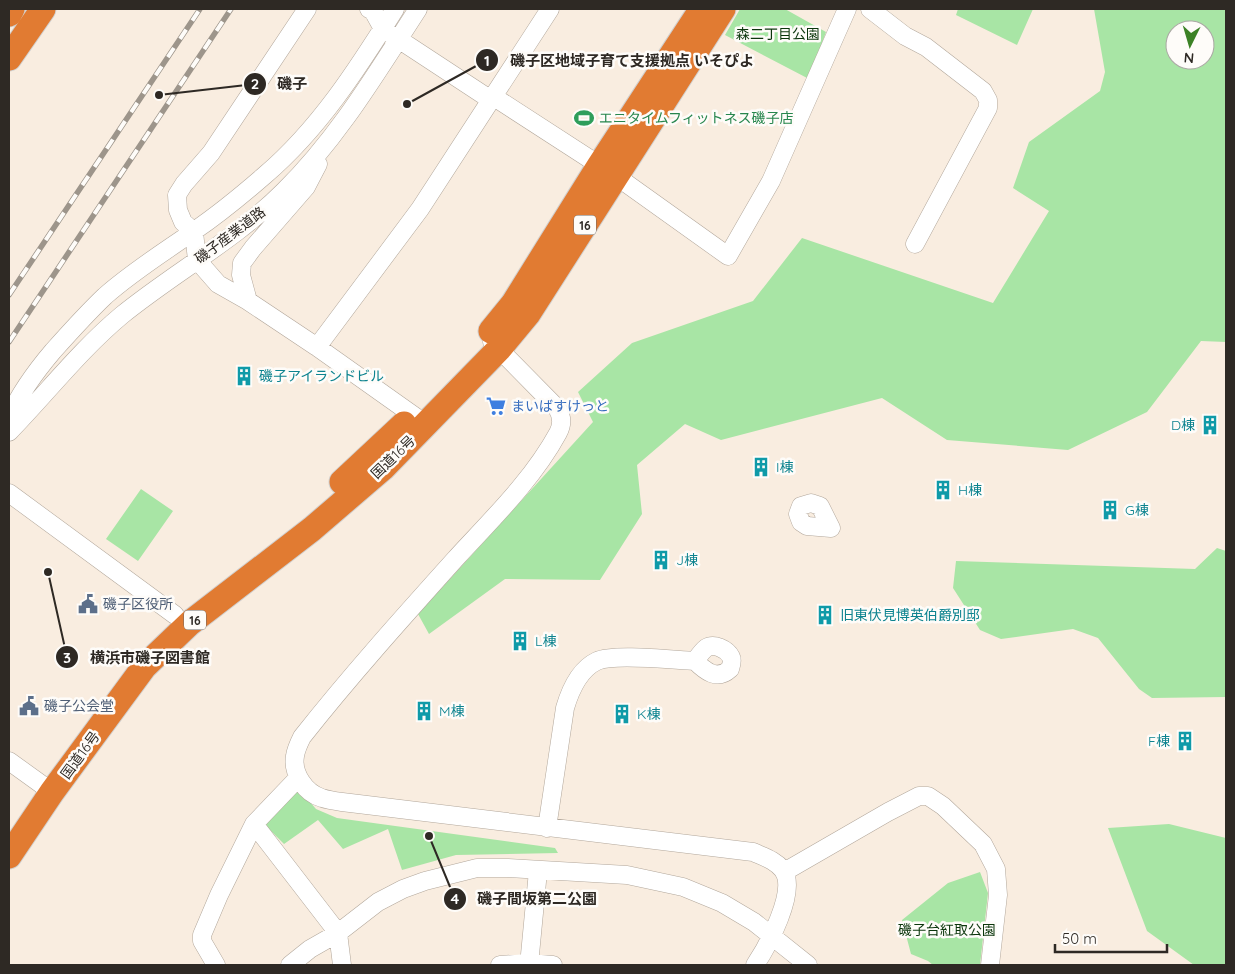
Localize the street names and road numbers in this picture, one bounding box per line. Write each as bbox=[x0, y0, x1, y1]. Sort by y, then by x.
street label: 磯子産業道路 bbox=[191, 203, 269, 267]
road number: 16 bbox=[574, 216, 596, 234]
street label: 国道16号 bbox=[367, 432, 419, 482]
road number: 16 bbox=[184, 610, 206, 630]
street label: 国道16号 bbox=[57, 728, 103, 782]

